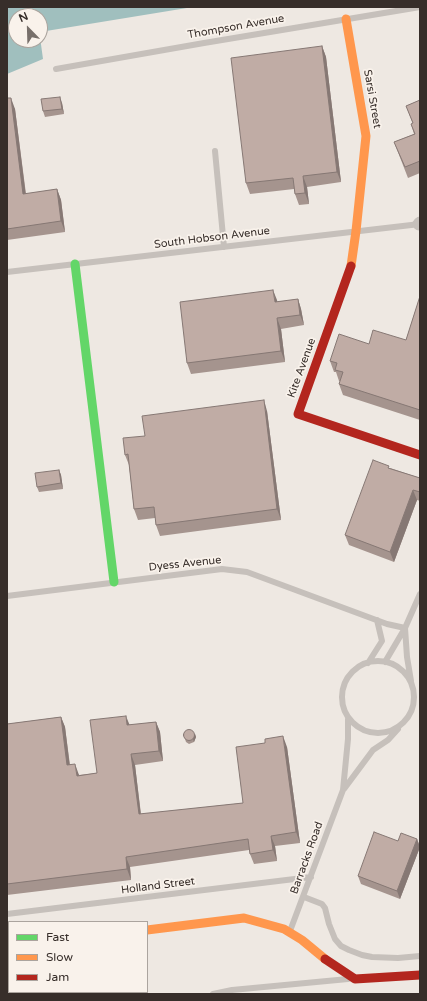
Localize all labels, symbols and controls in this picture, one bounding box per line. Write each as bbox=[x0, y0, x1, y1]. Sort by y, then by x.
north arrow bbox=[8, 8, 48, 48]
text: N bbox=[17, 10, 30, 25]
street label: Thompson Avenue bbox=[187, 12, 285, 42]
street label: Sarsi Street bbox=[360, 69, 384, 129]
street label: South Hobson Avenue bbox=[153, 224, 271, 252]
street label: Kite Avenue bbox=[285, 336, 319, 400]
street label: Dyess Avenue bbox=[148, 554, 222, 574]
street label: Barracks Road bbox=[288, 820, 326, 896]
street label: Holland Street bbox=[120, 875, 196, 897]
legend bbox=[8, 921, 148, 993]
text: Fast bbox=[46, 930, 69, 944]
text: Slow bbox=[46, 950, 73, 964]
text: Jam bbox=[46, 970, 69, 984]

